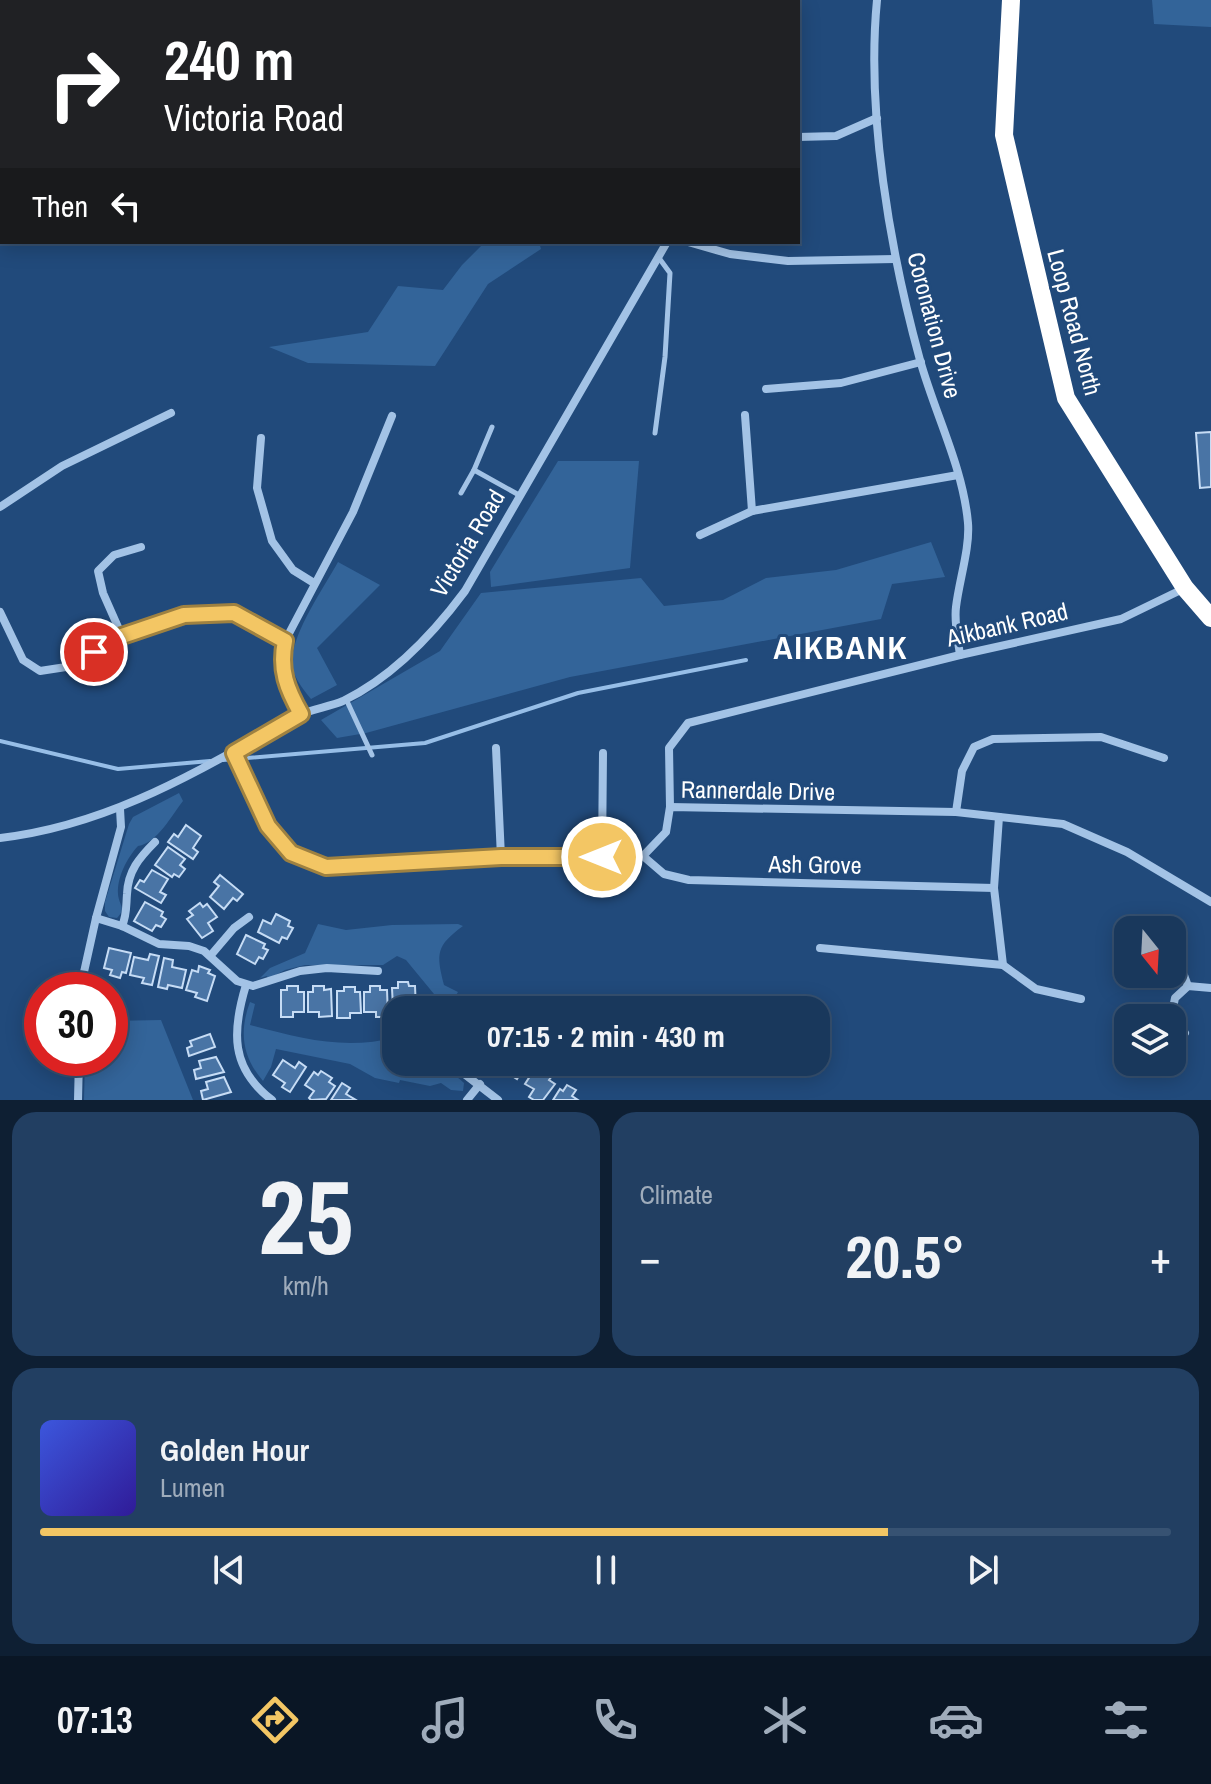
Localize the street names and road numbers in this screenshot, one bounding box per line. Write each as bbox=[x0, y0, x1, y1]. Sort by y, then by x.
street label: Loop Road North bbox=[1040, 245, 1110, 399]
street label: Coronation Drive bbox=[900, 248, 970, 402]
street label: Victoria Road bbox=[422, 483, 512, 603]
street label: Aikbank Road bbox=[942, 595, 1071, 654]
street label: Rannerdale Drive bbox=[681, 773, 835, 807]
street label: Ash Grove bbox=[767, 847, 862, 881]

